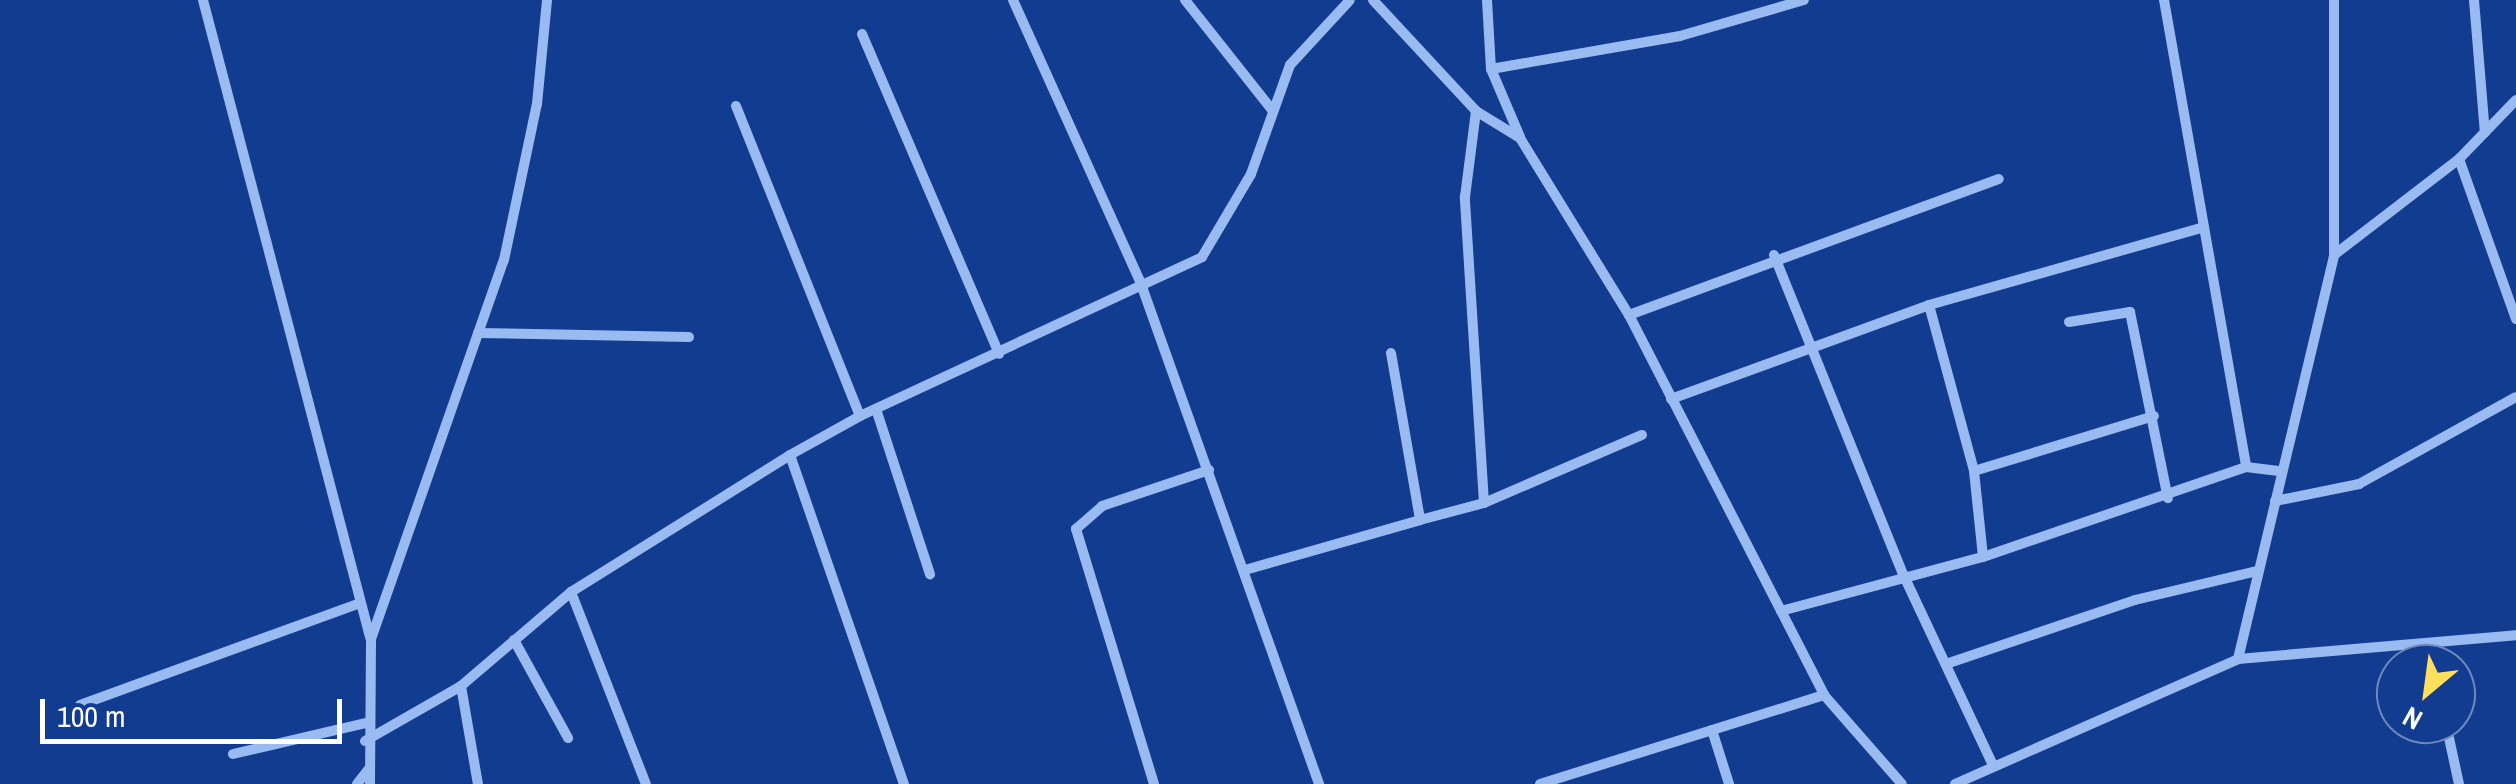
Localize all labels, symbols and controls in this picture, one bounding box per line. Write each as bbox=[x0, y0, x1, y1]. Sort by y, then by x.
north arrow bbox=[2376, 644, 2476, 744]
scale bar bbox=[45, 679, 348, 741]
text: 100 m bbox=[57, 696, 125, 736]
text: N bbox=[2396, 698, 2429, 739]

